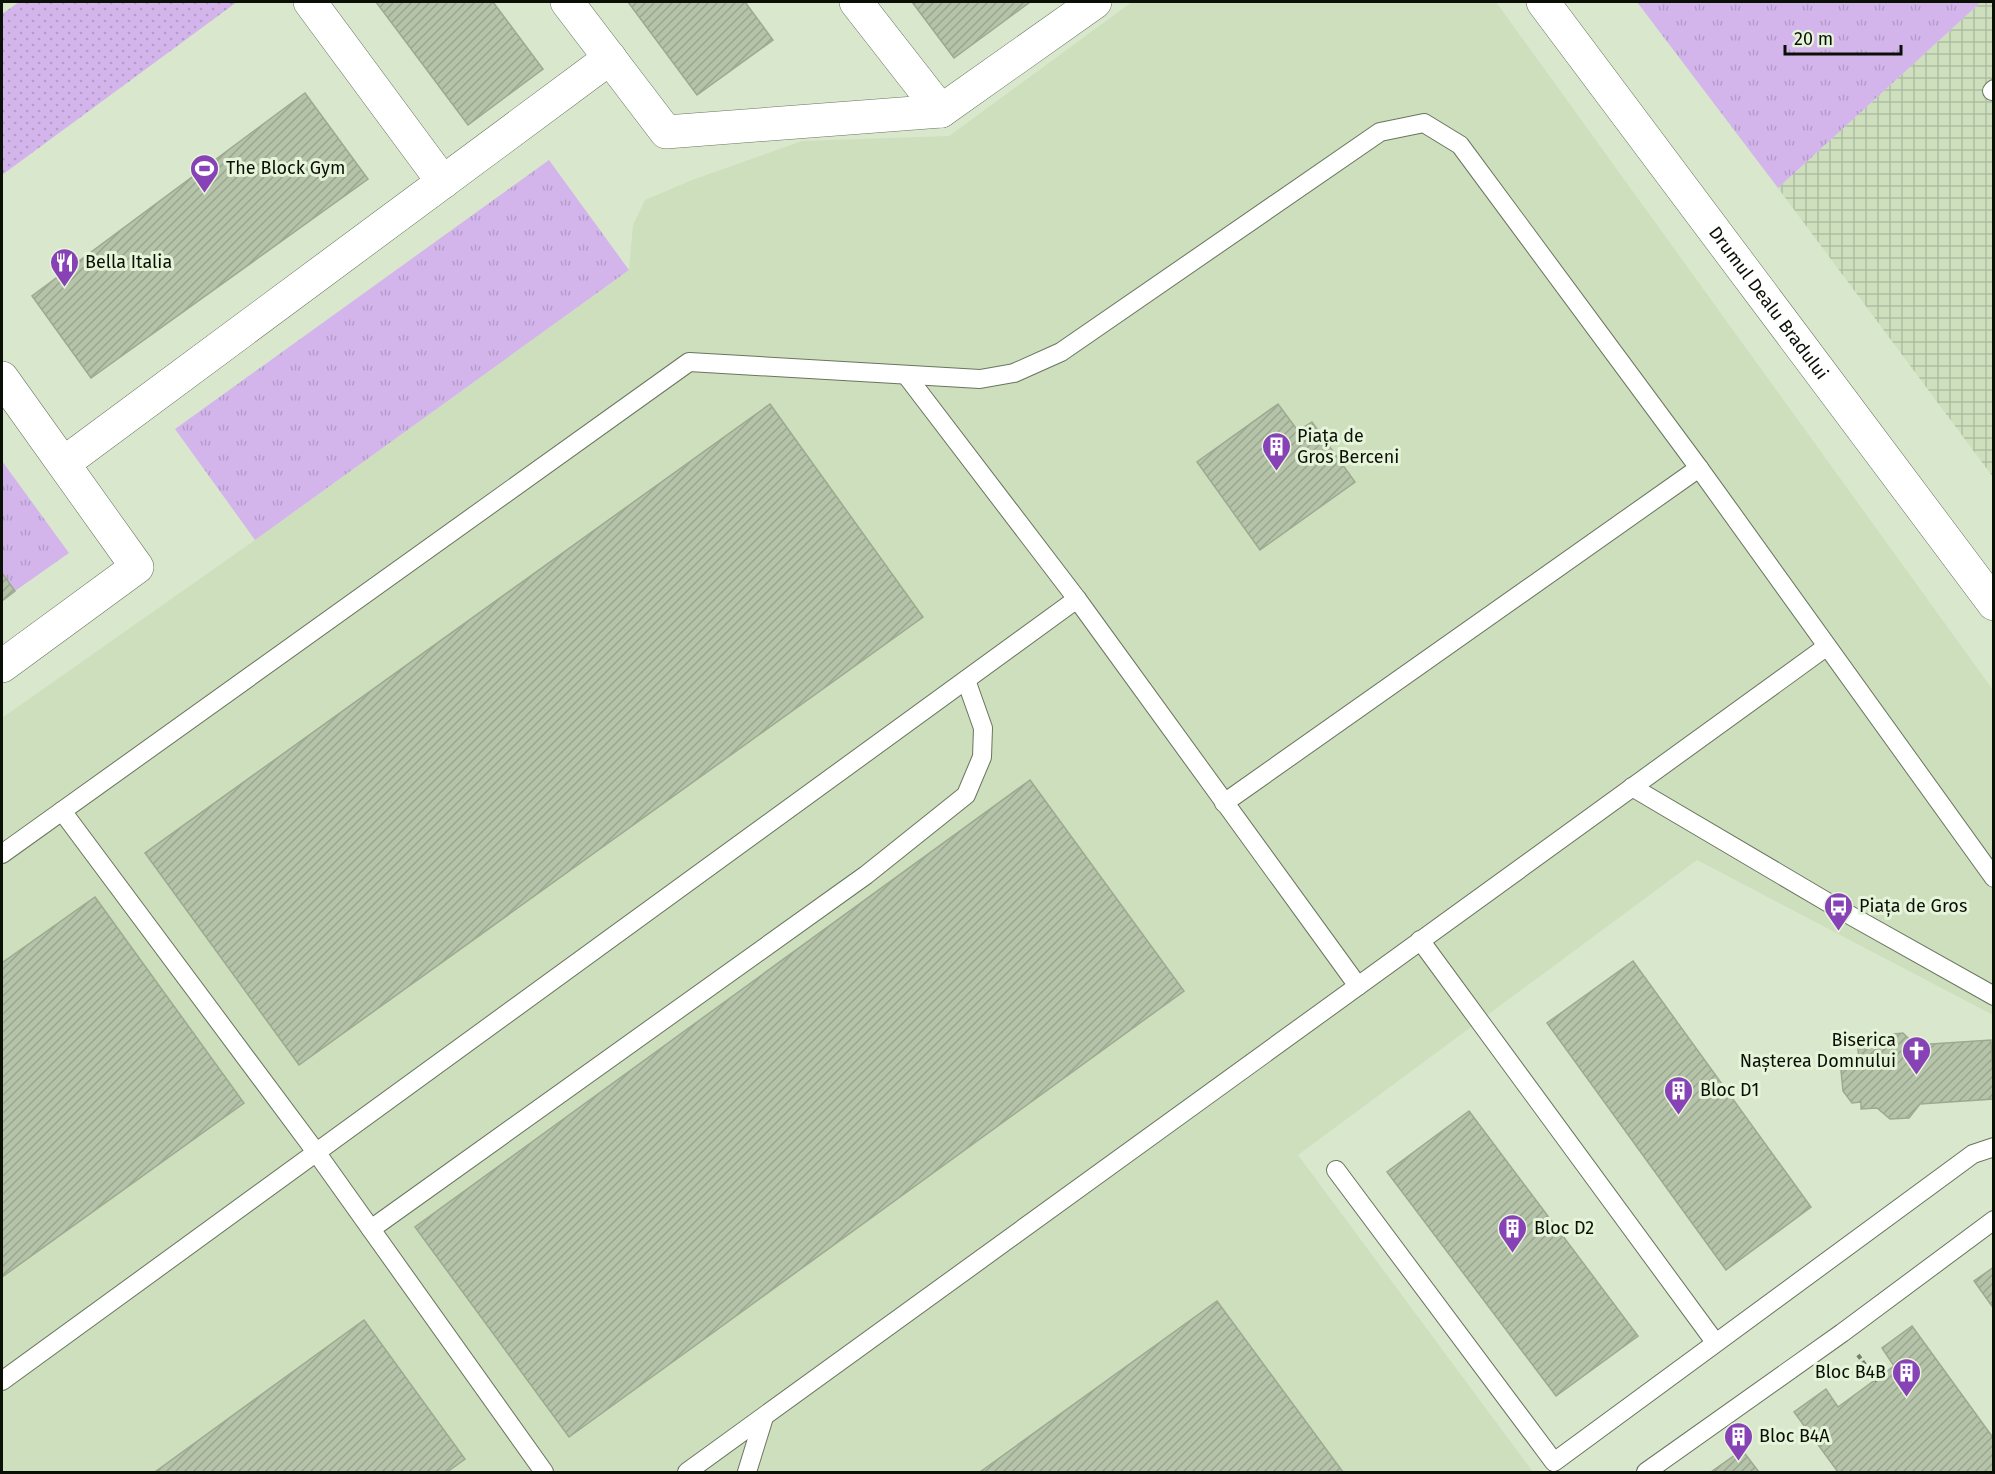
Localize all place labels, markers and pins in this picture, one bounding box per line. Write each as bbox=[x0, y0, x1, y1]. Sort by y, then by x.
sports icon: The Block Gym bbox=[189, 152, 221, 194]
place label: The Block Gym bbox=[226, 157, 345, 179]
restaurant icon: Bella Italia bbox=[48, 246, 80, 288]
place label: Bella Italia bbox=[85, 251, 172, 273]
place label: Piața de Gros Berceni bbox=[1297, 425, 1399, 468]
building icon: Piața de Gros Berceni bbox=[1260, 430, 1292, 472]
bus stop icon: Piața de Gros bbox=[1822, 890, 1854, 932]
place label: Piața de Gros bbox=[1859, 895, 1967, 918]
place label: Biserica Nașterea Domnului bbox=[1740, 1029, 1896, 1073]
church icon: Biserica Nașterea Domnului bbox=[1901, 1034, 1933, 1076]
building icon: Bloc D1 bbox=[1663, 1074, 1695, 1116]
place label: Bloc D1 bbox=[1700, 1079, 1759, 1101]
building icon: Bloc D2 bbox=[1497, 1212, 1529, 1254]
place label: Bloc D2 bbox=[1534, 1217, 1594, 1239]
building icon: Bloc B4B bbox=[1891, 1356, 1923, 1398]
place label: Bloc B4B bbox=[1815, 1361, 1886, 1383]
building icon: Bloc B4A bbox=[1722, 1420, 1754, 1462]
place label: Bloc B4A bbox=[1759, 1425, 1830, 1447]

